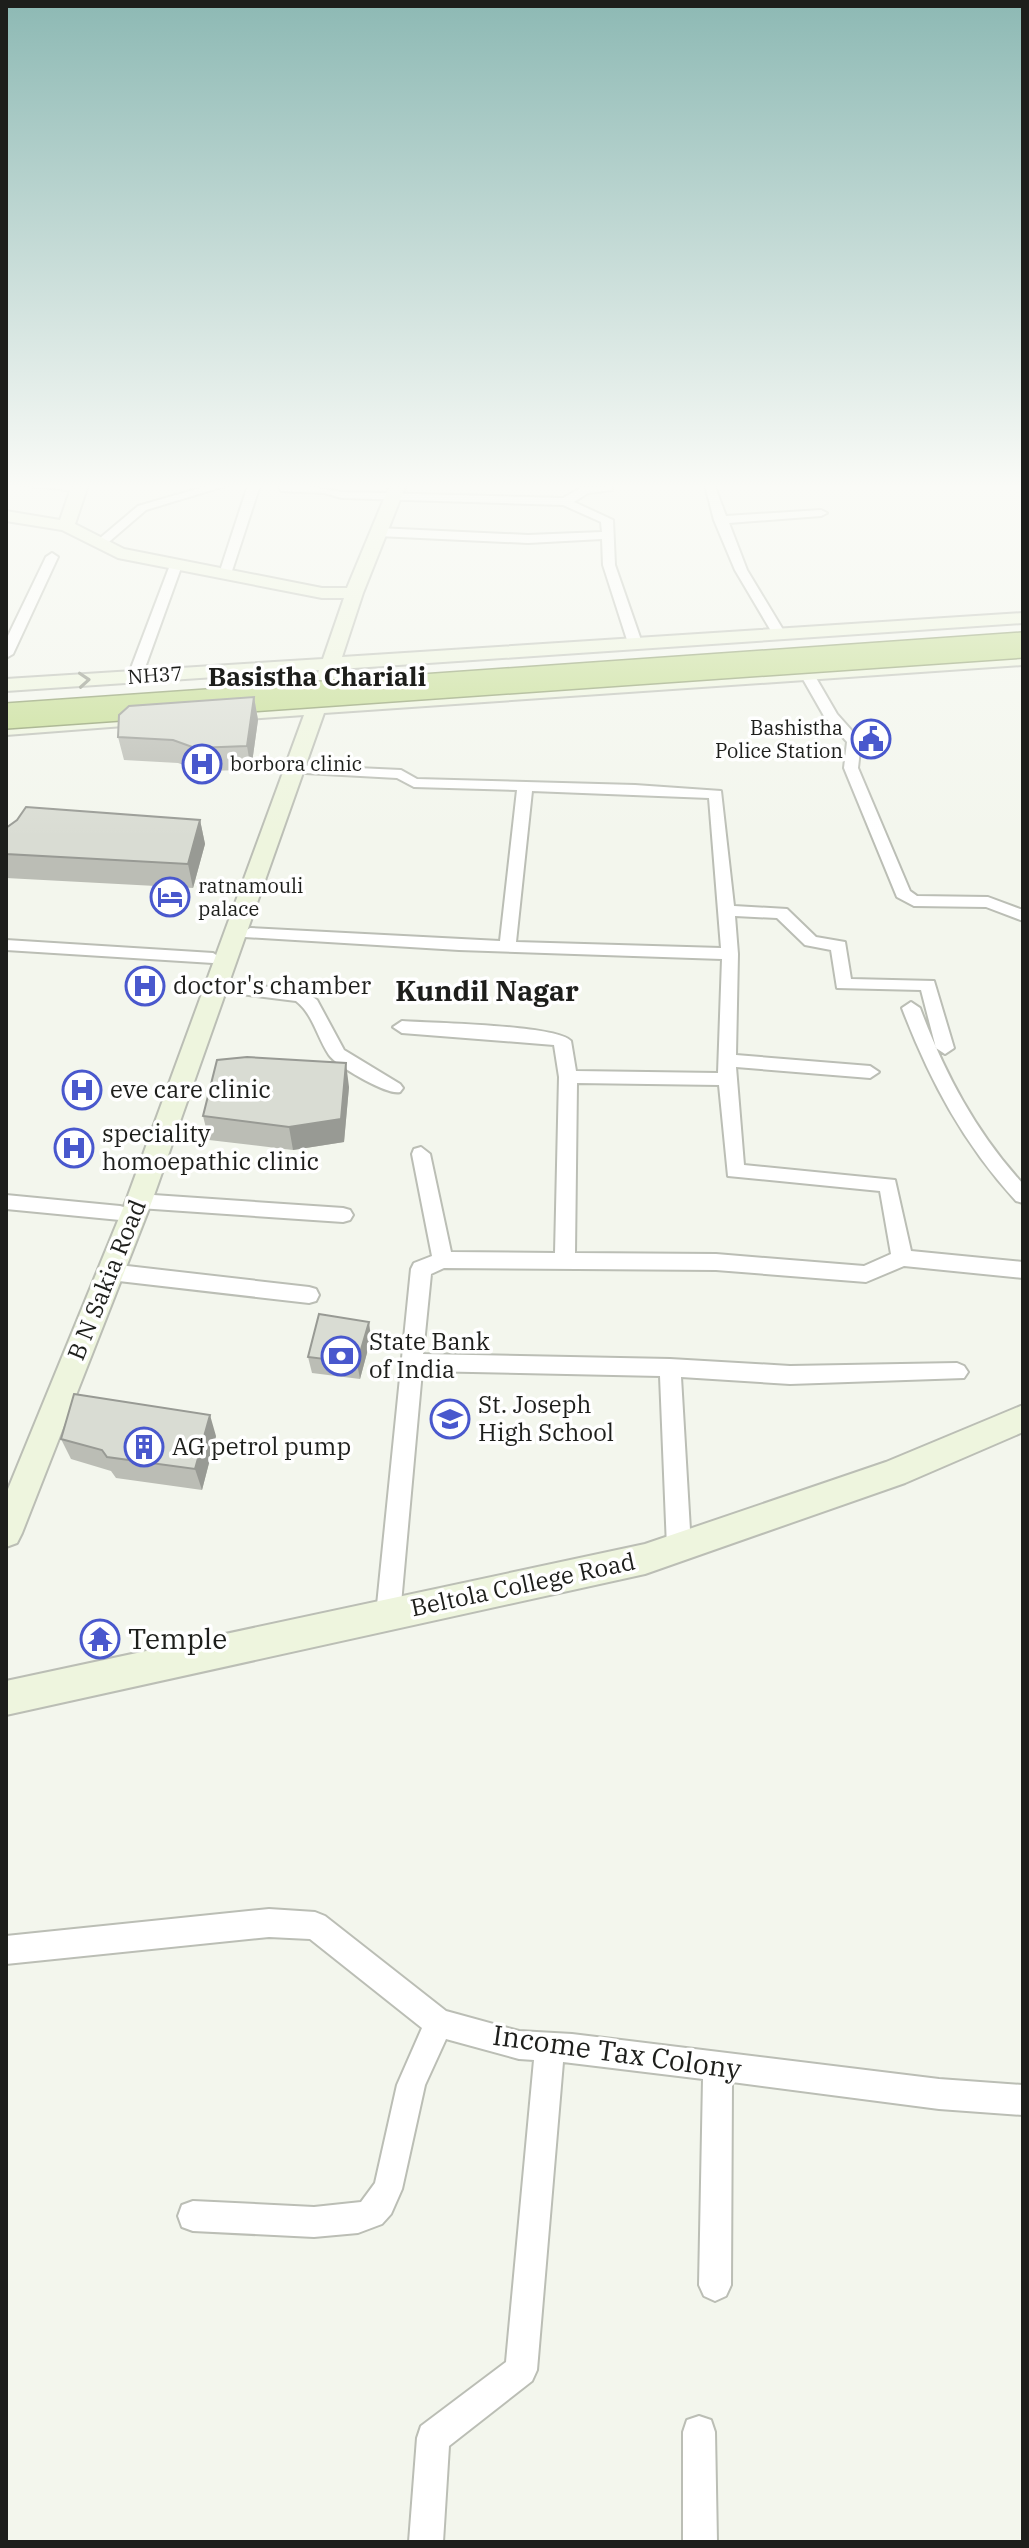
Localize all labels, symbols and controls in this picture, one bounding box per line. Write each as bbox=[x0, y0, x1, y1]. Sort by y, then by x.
street label: NH37 bbox=[126, 659, 183, 690]
district label: Basistha Chariali bbox=[208, 659, 426, 693]
one-way arrow bbox=[78, 672, 91, 689]
place label: Bashistha Police Station bbox=[715, 714, 843, 764]
public building icon: Bashistha Police Station bbox=[850, 718, 892, 760]
hospital icon: borbora clinic bbox=[181, 743, 223, 785]
place label: borbora clinic bbox=[230, 750, 362, 777]
place label: ratnamouli palace bbox=[198, 872, 303, 922]
hotel icon: ratnamouli palace bbox=[149, 876, 191, 918]
hospital icon: doctor's chamber bbox=[124, 965, 166, 1007]
place label: doctor's chamber bbox=[173, 969, 372, 1001]
district label: Kundil Nagar bbox=[395, 972, 579, 1009]
hospital icon: eve care clinic bbox=[61, 1069, 103, 1111]
place label: eve care clinic bbox=[110, 1073, 271, 1105]
place label: speciality homoepathic clinic bbox=[102, 1117, 319, 1177]
hospital icon: speciality homoepathic clinic bbox=[53, 1127, 95, 1169]
street label: B N Sakia Road bbox=[59, 1195, 153, 1365]
place label: State Bank of India bbox=[369, 1325, 490, 1385]
bank icon: State Bank of India bbox=[320, 1335, 362, 1377]
place label: St. Joseph High School bbox=[478, 1388, 614, 1448]
school or university icon: St. Joseph High School bbox=[429, 1398, 471, 1440]
building icon: AG petrol pump bbox=[123, 1426, 165, 1468]
place label: AG petrol pump bbox=[172, 1430, 351, 1462]
street label: Beltola College Road bbox=[408, 1545, 638, 1623]
temple icon: Temple bbox=[79, 1618, 121, 1660]
place label: Temple bbox=[128, 1620, 227, 1657]
street label: Income Tax Colony bbox=[490, 2016, 744, 2087]

